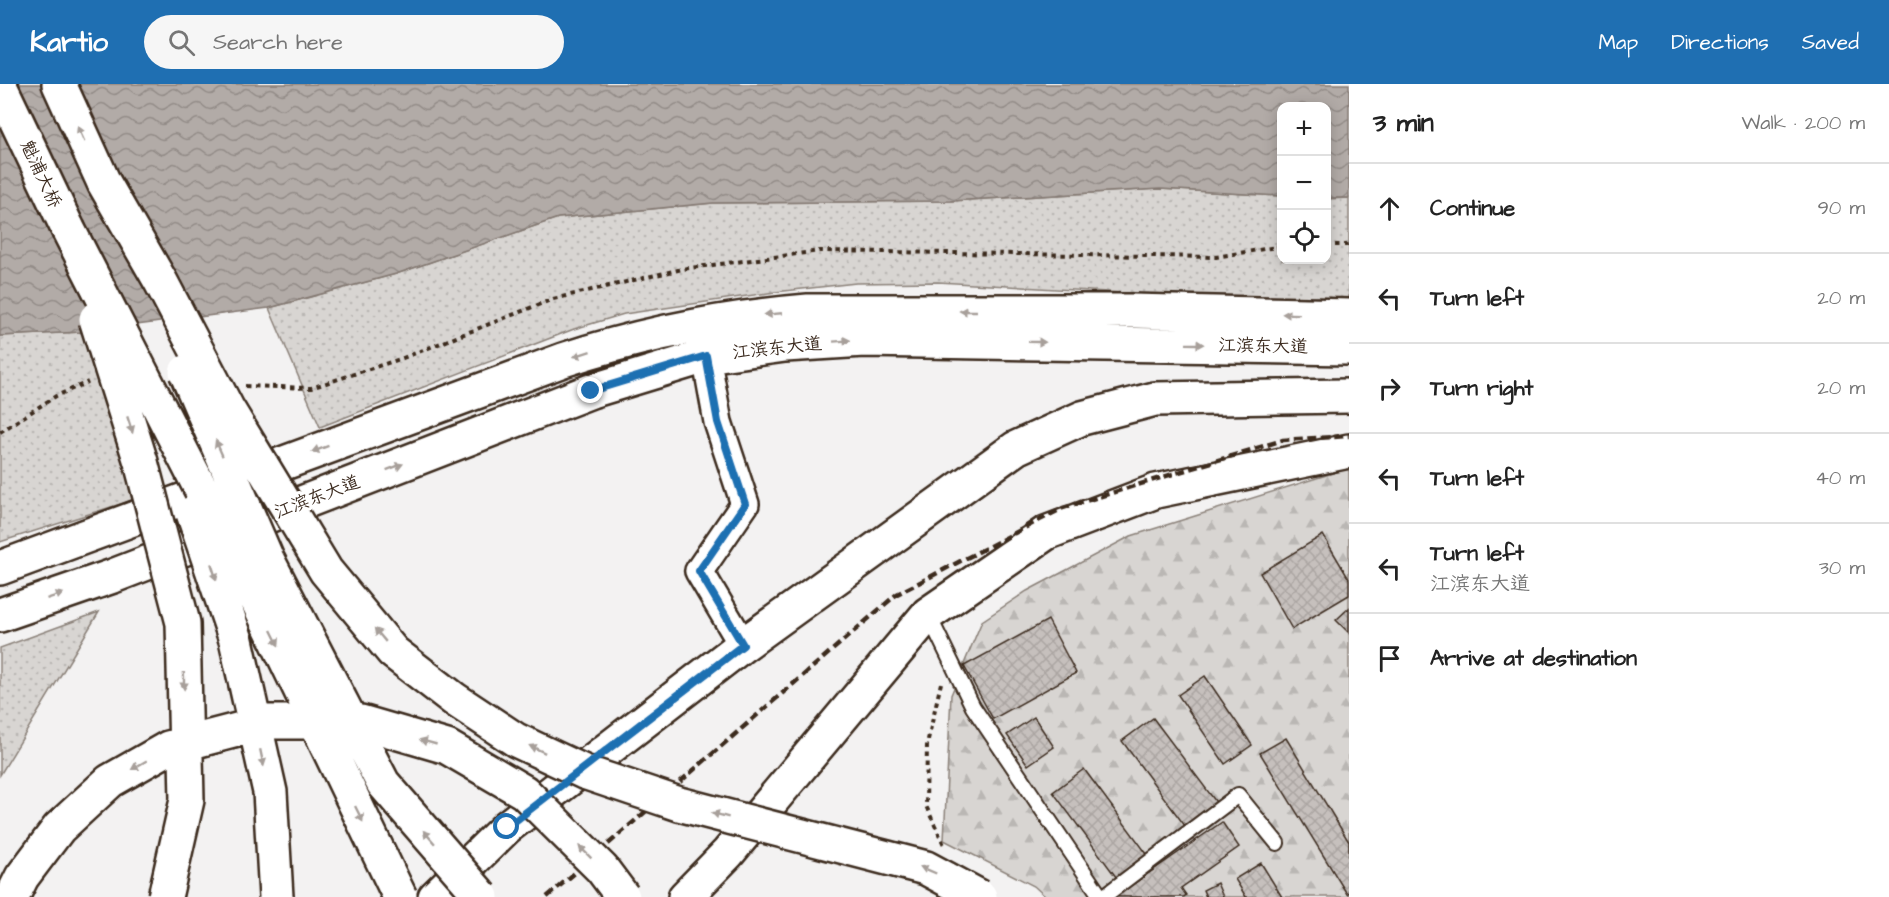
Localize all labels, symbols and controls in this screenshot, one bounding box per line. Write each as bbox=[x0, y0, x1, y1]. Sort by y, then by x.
search box bbox=[144, 15, 564, 69]
text: Kartio bbox=[30, 23, 108, 62]
icon: search bbox=[165, 26, 198, 59]
text: Search here bbox=[213, 27, 343, 58]
text: Map bbox=[1598, 28, 1638, 57]
text: Directions bbox=[1671, 28, 1769, 57]
text: Saved bbox=[1802, 28, 1859, 57]
map controls bbox=[1277, 102, 1331, 264]
button: + bbox=[1277, 102, 1331, 156]
text: 3 min bbox=[1373, 105, 1434, 141]
text: Walk · 200 m bbox=[1742, 109, 1865, 137]
one-way arrow bbox=[76, 124, 86, 142]
street label: 魁浦大桥 bbox=[14, 136, 68, 212]
button: − bbox=[1277, 156, 1331, 210]
icon: ahead bbox=[1373, 192, 1406, 225]
text: Continue bbox=[1430, 193, 1515, 224]
text: 90 m bbox=[1817, 194, 1865, 222]
button: locate bbox=[1277, 210, 1331, 264]
icon: left bbox=[1373, 282, 1406, 315]
text: Turn left bbox=[1430, 283, 1524, 314]
text: 20 m bbox=[1817, 284, 1865, 312]
one-way arrow bbox=[958, 306, 977, 316]
one-way arrow bbox=[764, 309, 783, 319]
one-way arrow bbox=[1281, 310, 1300, 319]
street label: 江滨东大道 bbox=[731, 331, 823, 365]
street label: 江滨东大道 bbox=[1218, 333, 1308, 359]
one-way arrow bbox=[833, 336, 852, 346]
one-way arrow bbox=[1028, 337, 1047, 347]
one-way arrow bbox=[1186, 340, 1205, 349]
one-way arrow bbox=[573, 349, 591, 359]
icon: right bbox=[1373, 372, 1406, 405]
text: Turn right bbox=[1430, 373, 1533, 404]
text: 20 m bbox=[1817, 374, 1865, 402]
route end bbox=[577, 377, 603, 403]
one-way arrow bbox=[125, 416, 135, 434]
one-way arrow bbox=[214, 439, 223, 456]
one-way arrow bbox=[311, 445, 329, 455]
one-way arrow bbox=[386, 462, 404, 471]
icon: left bbox=[1373, 462, 1406, 495]
text: Turn left bbox=[1430, 463, 1524, 494]
text: 40 m bbox=[1815, 464, 1865, 492]
street label: 江滨东大道 bbox=[271, 469, 363, 525]
text: Turn left bbox=[1430, 538, 1524, 569]
icon: left bbox=[1373, 552, 1406, 585]
text: 30 m bbox=[1819, 554, 1865, 582]
one-way arrow bbox=[210, 563, 219, 581]
text: 江滨东大道 bbox=[1430, 570, 1530, 598]
one-way arrow bbox=[46, 590, 64, 600]
one-way arrow bbox=[374, 628, 387, 643]
one-way arrow bbox=[270, 629, 279, 646]
icon: arrive bbox=[1373, 642, 1406, 675]
text: Arrive at destination bbox=[1430, 643, 1637, 674]
one-way arrow bbox=[180, 672, 189, 691]
one-way arrow bbox=[419, 737, 437, 746]
one-way arrow bbox=[528, 745, 545, 754]
one-way arrow bbox=[258, 749, 267, 768]
one-way arrow bbox=[131, 759, 147, 770]
one-way arrow bbox=[354, 805, 363, 822]
one-way arrow bbox=[711, 810, 729, 819]
route start bbox=[493, 813, 519, 839]
one-way arrow bbox=[423, 830, 436, 845]
one-way arrow bbox=[579, 846, 593, 860]
one-way arrow bbox=[919, 865, 937, 875]

